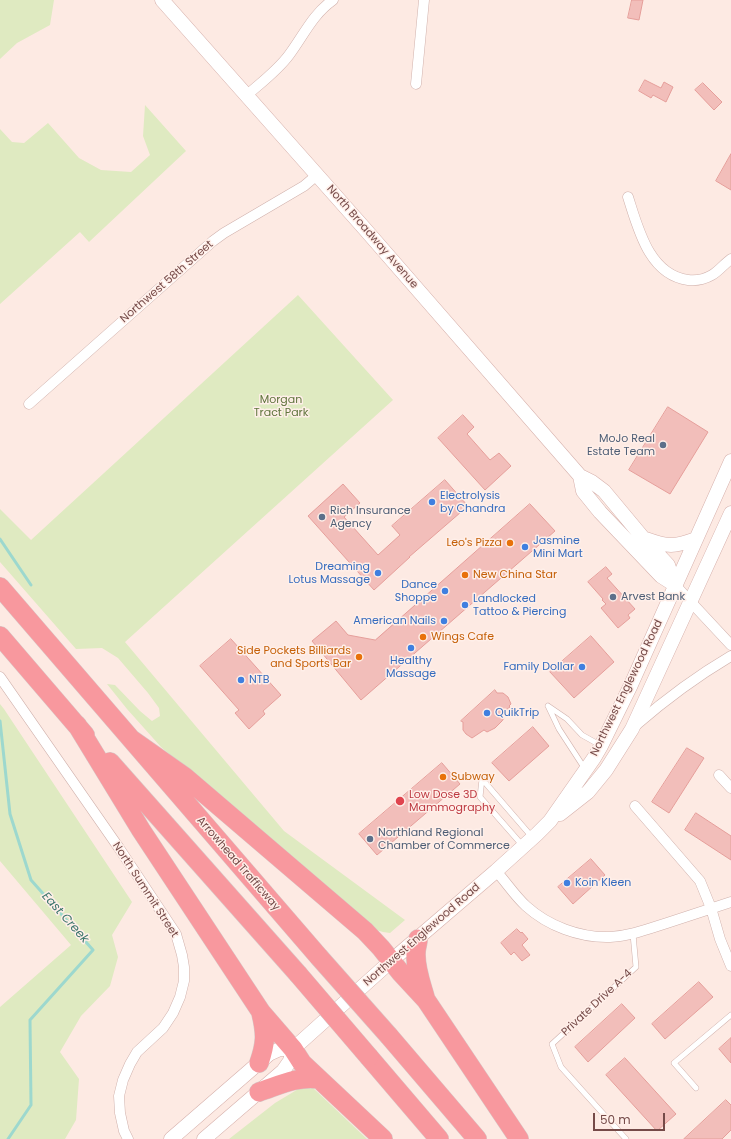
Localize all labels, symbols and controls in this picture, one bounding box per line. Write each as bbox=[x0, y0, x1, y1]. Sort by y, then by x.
street label: North Broadway Avenue bbox=[324, 183, 420, 291]
street label: Northwest 58th Street bbox=[118, 238, 216, 326]
park label: Morgan Tract Park bbox=[254, 393, 308, 419]
place label: MoJo Real Estate Team bbox=[587, 432, 655, 458]
marker: MoJo Real Estate Team bbox=[658, 440, 668, 450]
place label: Electrolysis by Chandra bbox=[440, 489, 506, 515]
marker: Electrolysis by Chandra bbox=[427, 497, 437, 507]
place label: Rich Insurance Agency bbox=[330, 504, 411, 530]
marker: Rich Insurance Agency bbox=[317, 512, 327, 522]
place label: Jasmine Mini Mart bbox=[533, 534, 583, 560]
place label: Leo's Pizza bbox=[446, 536, 502, 550]
marker: Leo's Pizza bbox=[505, 538, 515, 548]
marker: Jasmine Mini Mart bbox=[520, 542, 530, 552]
place label: Dreaming Lotus Massage bbox=[288, 560, 370, 586]
marker: Dreaming Lotus Massage bbox=[373, 568, 383, 578]
place label: New China Star bbox=[473, 568, 557, 582]
marker: New China Star bbox=[460, 570, 470, 580]
place label: Dance Shoppe bbox=[395, 578, 437, 604]
marker: Dance Shoppe bbox=[440, 586, 450, 596]
place label: Arvest Bank bbox=[621, 590, 685, 604]
place label: Landlocked Tattoo & Piercing bbox=[473, 592, 566, 618]
marker: Arvest Bank bbox=[608, 592, 618, 602]
marker: Landlocked Tattoo & Piercing bbox=[460, 600, 470, 610]
place label: American Nails bbox=[353, 614, 436, 628]
marker: American Nails bbox=[439, 616, 449, 626]
street label: Northwest Englewood Road bbox=[588, 618, 666, 758]
place label: Wings Cafe bbox=[431, 630, 494, 644]
marker: Wings Cafe bbox=[418, 632, 428, 642]
marker: Healthy Massage bbox=[406, 643, 416, 653]
place label: Side Pockets Billiards and Sports Bar bbox=[237, 644, 351, 670]
marker: Side Pockets Billiards and Sports Bar bbox=[354, 652, 364, 662]
place label: Healthy Massage bbox=[386, 654, 436, 680]
place label: Family Dollar bbox=[503, 660, 574, 674]
marker: Family Dollar bbox=[577, 662, 587, 672]
place label: NTB bbox=[249, 673, 269, 687]
marker: NTB bbox=[236, 675, 246, 685]
place label: QuikTrip bbox=[495, 706, 539, 720]
marker: QuikTrip bbox=[482, 708, 492, 718]
place label: Subway bbox=[451, 770, 495, 784]
marker: Subway bbox=[438, 772, 448, 782]
place label: Low Dose 3D Mammography bbox=[409, 788, 495, 814]
marker: Low Dose 3D Mammography bbox=[394, 795, 406, 807]
street label: Arrowhead Trafficway bbox=[194, 814, 282, 914]
place label: Northland Regional Chamber of Commerce bbox=[378, 826, 510, 852]
marker: Northland Regional Chamber of Commerce bbox=[365, 834, 375, 844]
street label: North Summit Street bbox=[109, 840, 181, 940]
place label: Koin Kleen bbox=[575, 876, 631, 890]
marker: Koin Kleen bbox=[562, 878, 572, 888]
street label: Northwest Englewood Road bbox=[361, 881, 483, 989]
water label: East Creek bbox=[38, 890, 92, 946]
street label: Private Drive A-4 bbox=[559, 967, 635, 1039]
scale bar bbox=[595, 1105, 667, 1131]
text: 50 m bbox=[600, 1111, 631, 1128]

